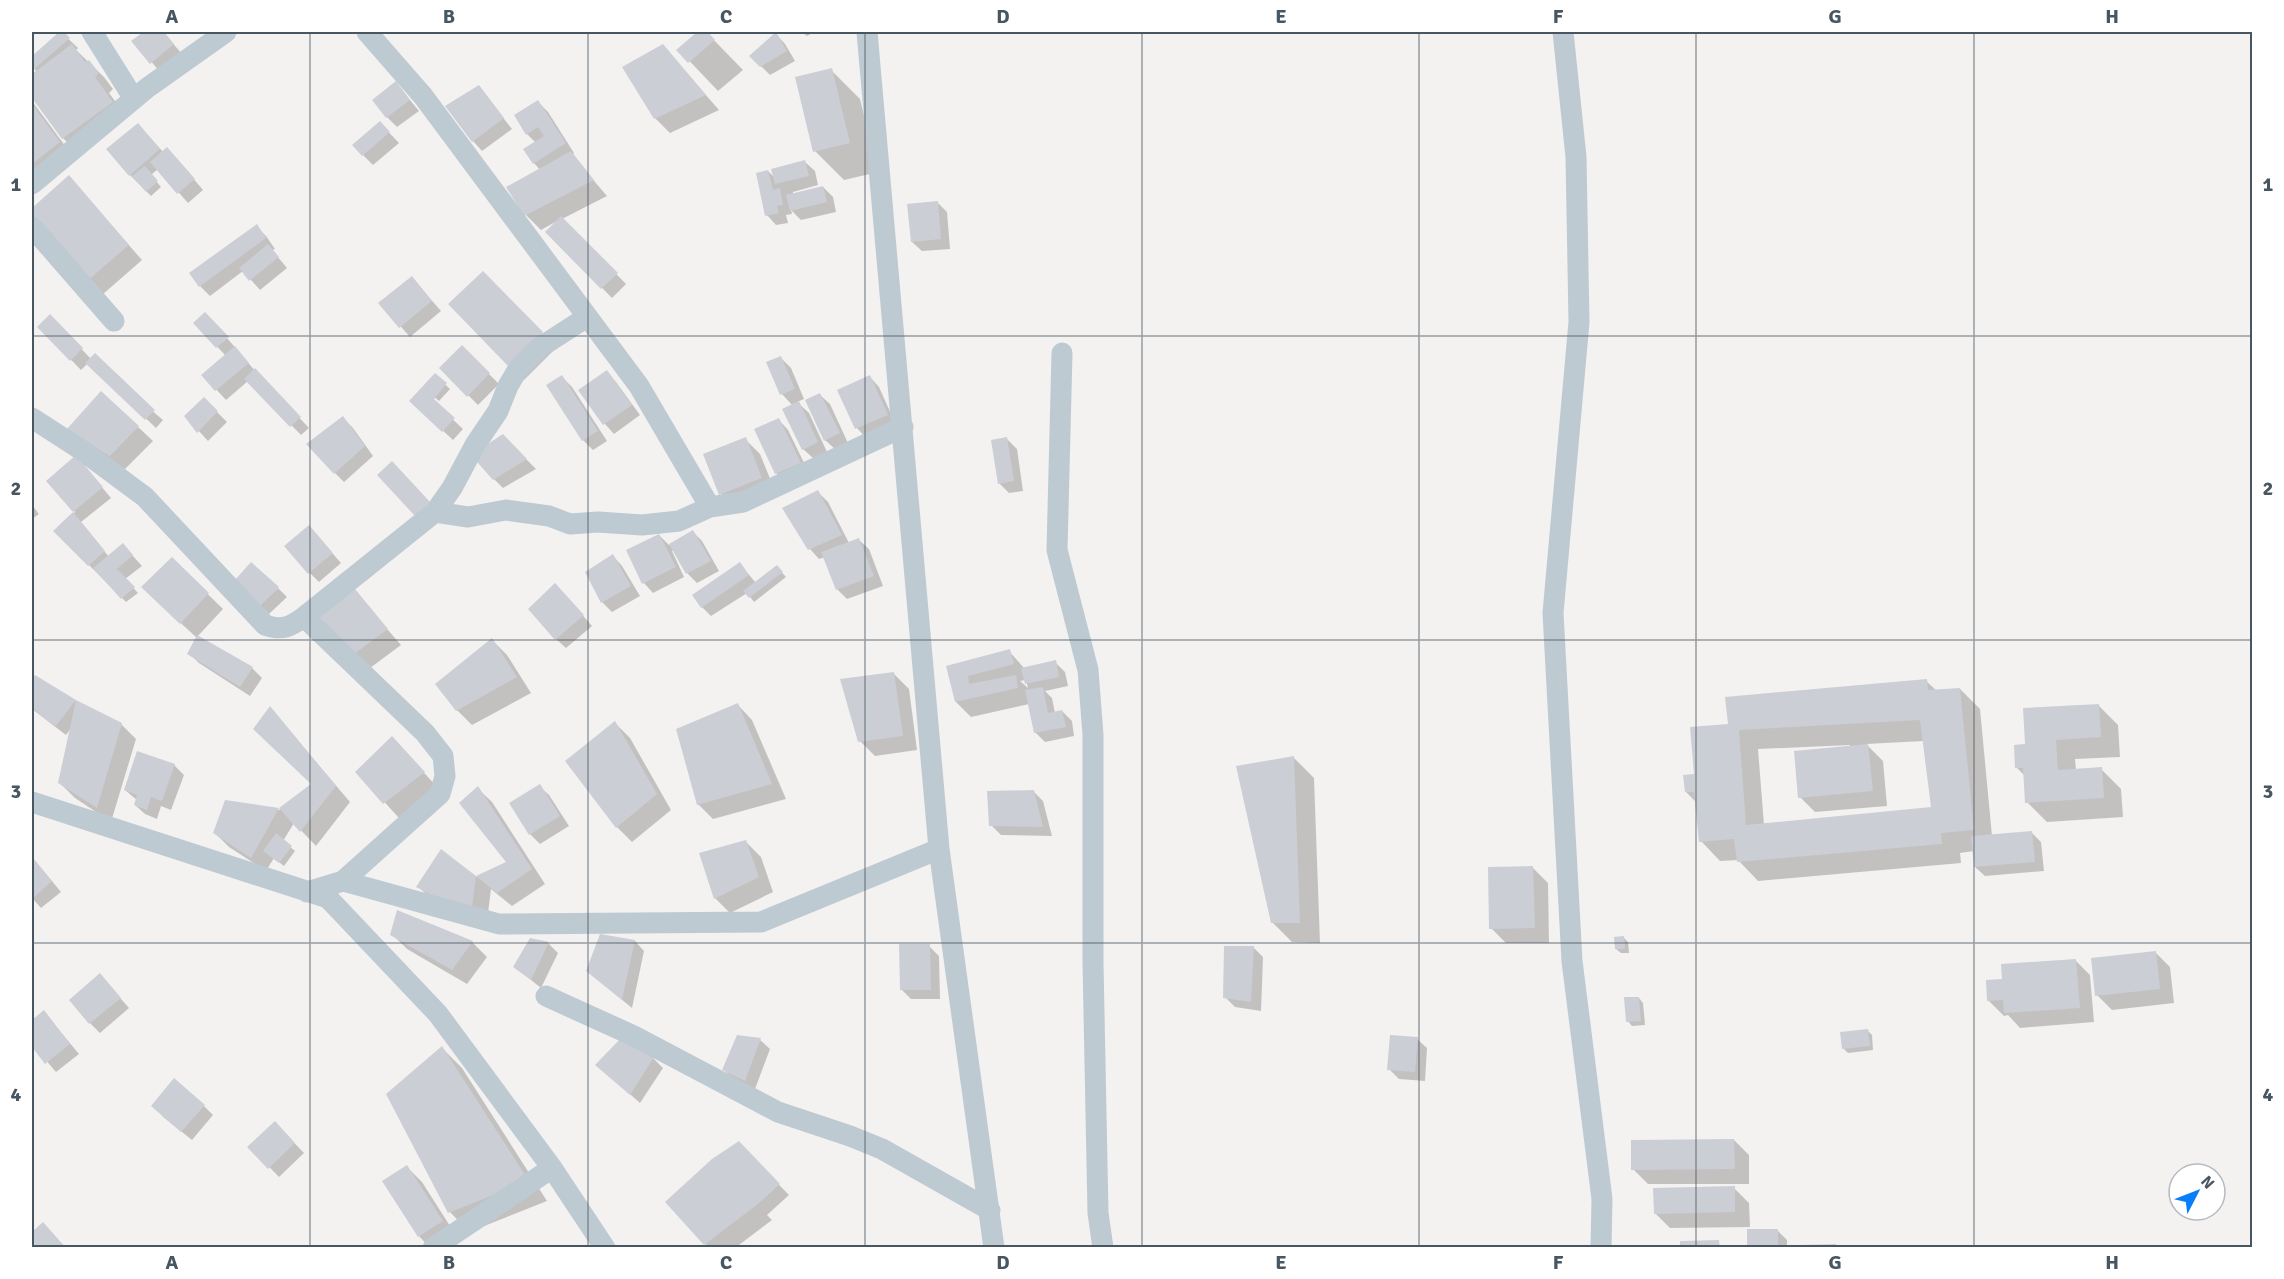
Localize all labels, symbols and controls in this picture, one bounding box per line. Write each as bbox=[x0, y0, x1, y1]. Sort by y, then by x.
text: A bbox=[166, 4, 179, 29]
text: B bbox=[443, 4, 455, 29]
text: C bbox=[720, 4, 732, 29]
text: D bbox=[996, 4, 1010, 29]
text: E bbox=[1275, 4, 1287, 29]
text: F bbox=[1553, 4, 1564, 29]
text: G bbox=[1828, 4, 1842, 29]
text: H bbox=[2105, 4, 2119, 29]
text: 1 bbox=[11, 172, 22, 197]
text: 1 bbox=[2263, 172, 2274, 197]
text: 2 bbox=[11, 476, 21, 501]
text: 2 bbox=[2263, 476, 2273, 501]
text: 3 bbox=[11, 779, 21, 804]
text: 3 bbox=[2263, 779, 2273, 804]
text: 4 bbox=[11, 1082, 22, 1107]
text: 4 bbox=[2263, 1082, 2274, 1107]
north arrow bbox=[2167, 1162, 2227, 1222]
text: N bbox=[2196, 1172, 2219, 1193]
text: A bbox=[166, 1250, 179, 1275]
text: B bbox=[443, 1250, 455, 1275]
text: C bbox=[720, 1250, 732, 1275]
text: D bbox=[996, 1250, 1010, 1275]
text: E bbox=[1275, 1250, 1287, 1275]
text: F bbox=[1553, 1250, 1564, 1275]
text: G bbox=[1828, 1250, 1842, 1275]
text: H bbox=[2105, 1250, 2119, 1275]

